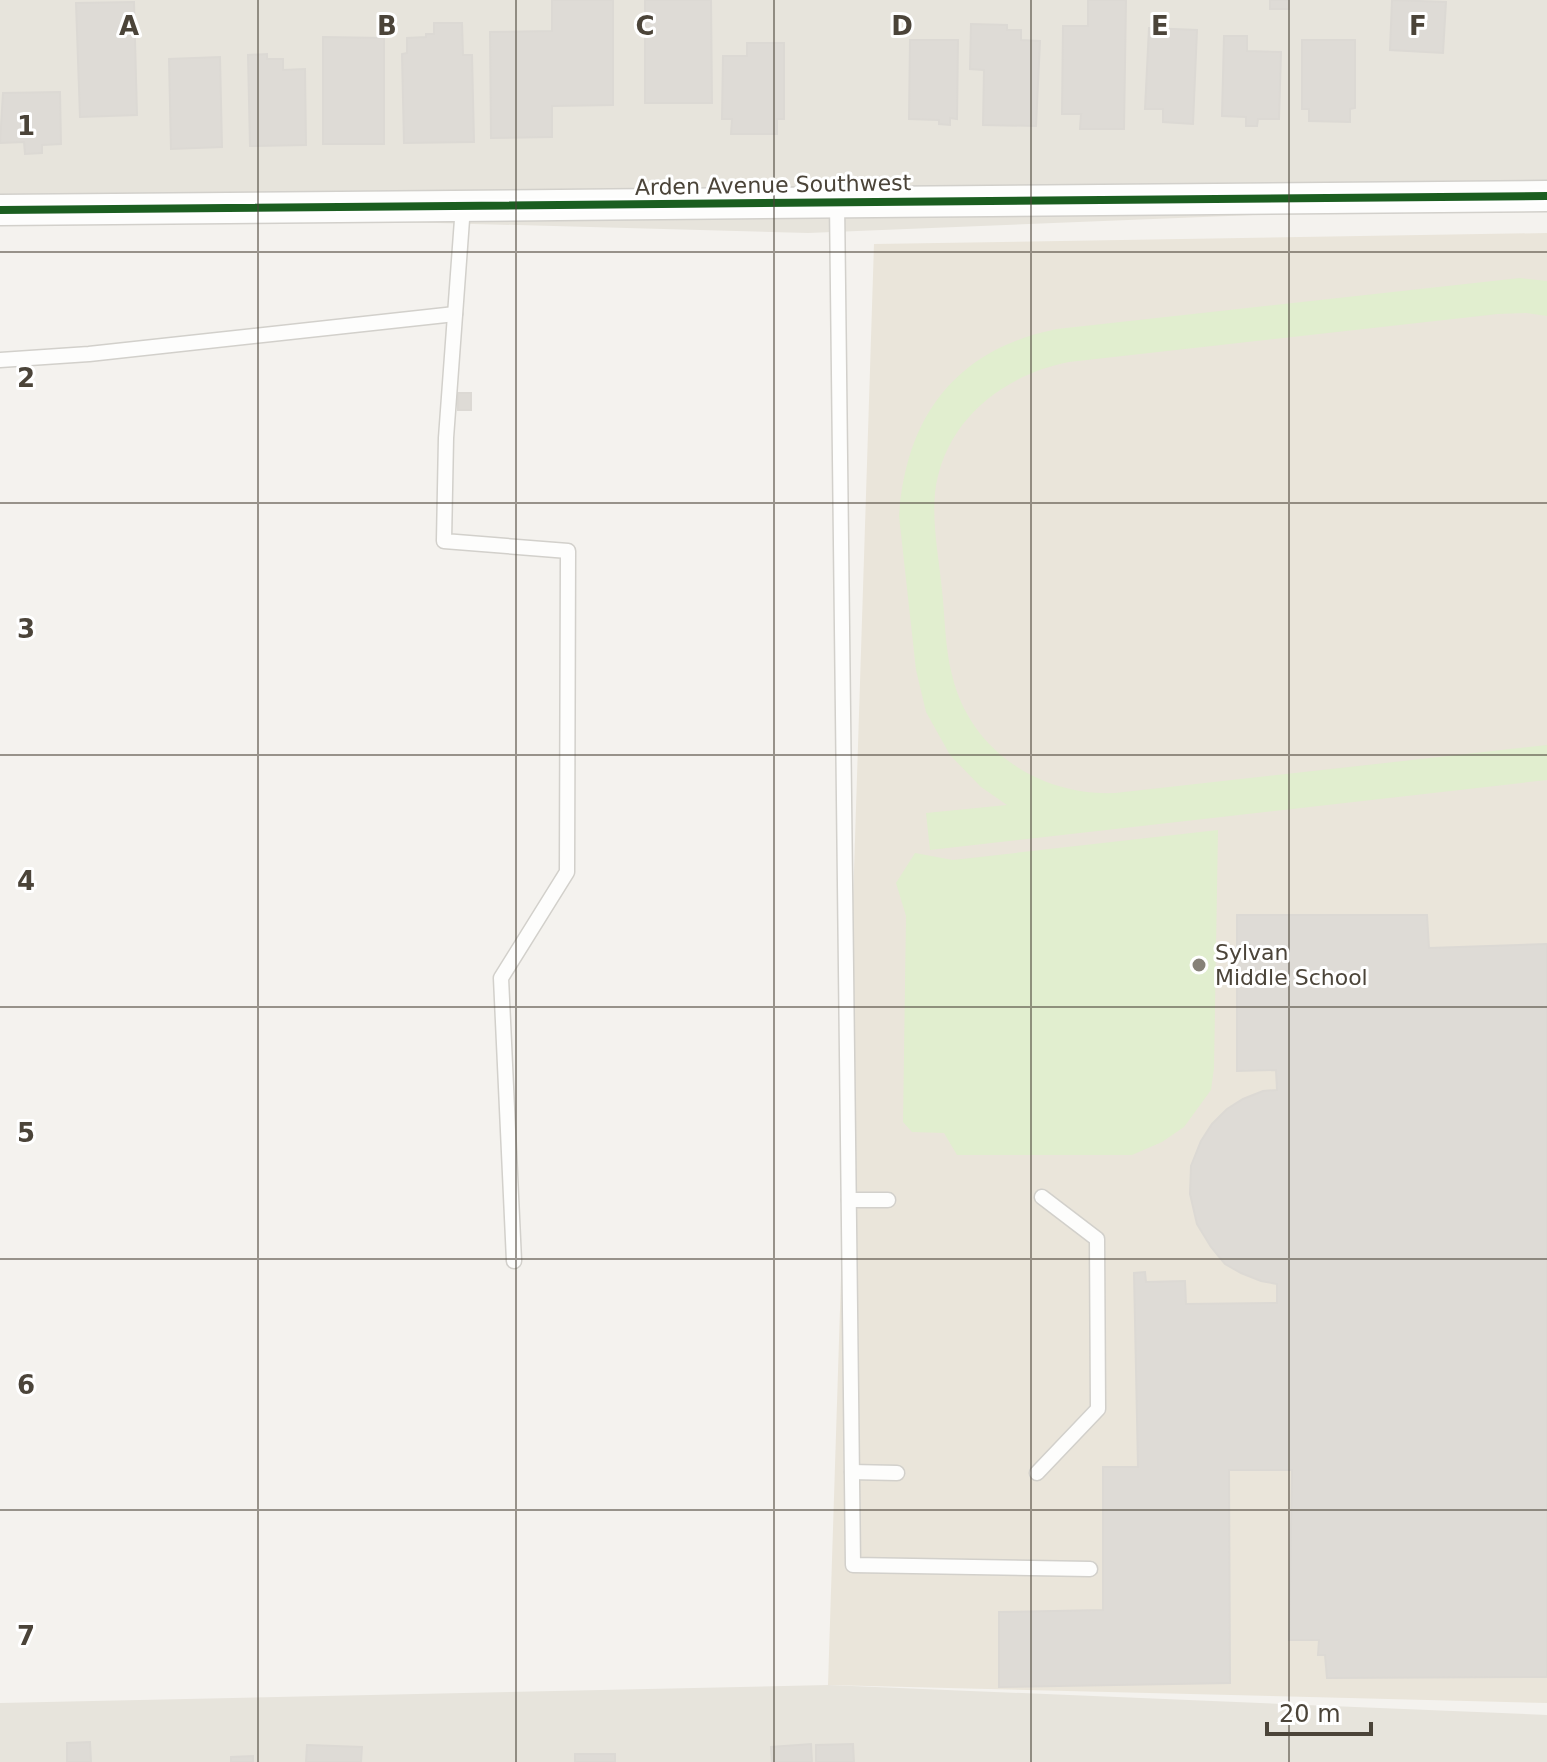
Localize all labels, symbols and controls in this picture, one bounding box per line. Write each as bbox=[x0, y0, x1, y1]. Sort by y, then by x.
text: A bbox=[119, 11, 139, 41]
text: B bbox=[377, 11, 397, 41]
text: C bbox=[635, 11, 655, 41]
text: D bbox=[891, 11, 913, 41]
text: E bbox=[1151, 11, 1169, 41]
text: F bbox=[1409, 11, 1427, 41]
text: 1 bbox=[17, 111, 35, 141]
street label: Arden Avenue Southwest bbox=[635, 170, 912, 200]
text: 2 bbox=[17, 363, 35, 393]
text: 3 bbox=[17, 614, 35, 644]
text: 4 bbox=[17, 866, 35, 896]
place label: Sylvan Middle School bbox=[1215, 940, 1368, 990]
marker: Sylvan Middle School bbox=[1190, 956, 1208, 974]
text: 5 bbox=[17, 1118, 35, 1148]
text: 6 bbox=[17, 1370, 35, 1400]
text: 7 bbox=[17, 1621, 35, 1651]
scale bar bbox=[1267, 1686, 1371, 1736]
text: 20 m bbox=[1279, 1700, 1341, 1728]

